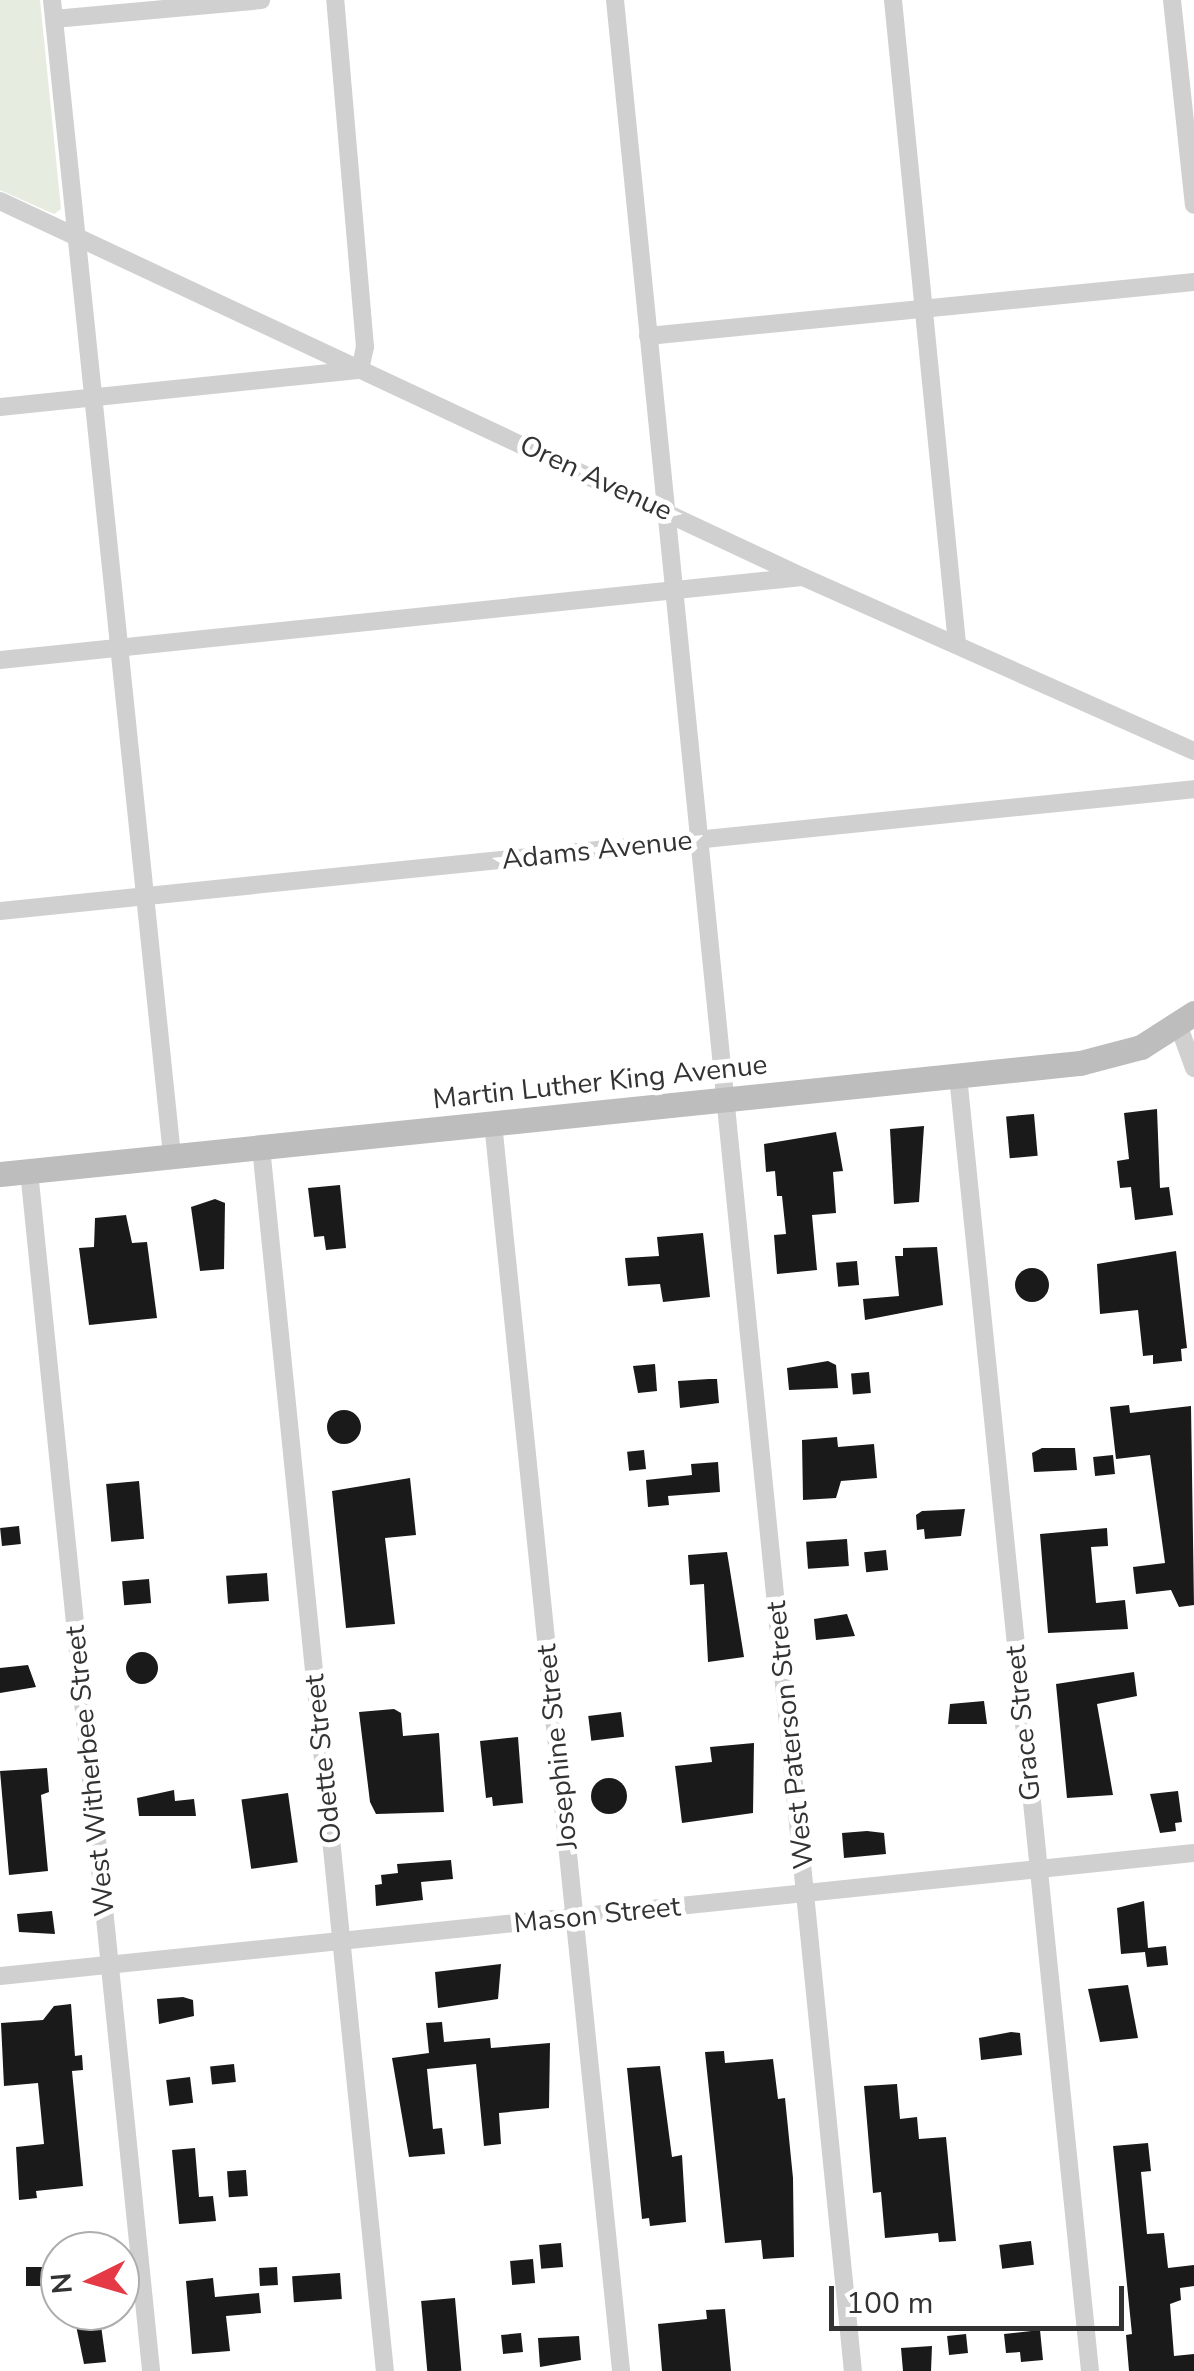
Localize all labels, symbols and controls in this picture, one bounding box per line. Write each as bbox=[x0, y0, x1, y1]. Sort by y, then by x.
street label: Oren Avenue bbox=[514, 428, 678, 528]
street label: Adams Avenue bbox=[500, 823, 694, 877]
street label: Martin Luther King Avenue bbox=[431, 1048, 769, 1116]
street label: West Paterson Street bbox=[759, 1599, 821, 1871]
street label: West Witherbee Street bbox=[58, 1624, 122, 1918]
street label: Josephine Street bbox=[530, 1643, 584, 1851]
street label: Grace Street bbox=[998, 1644, 1048, 1802]
street label: Odette Street bbox=[297, 1673, 349, 1845]
street label: Mason Street bbox=[512, 1890, 682, 1940]
north arrow bbox=[40, 2231, 140, 2331]
scale bar bbox=[834, 2266, 1129, 2328]
text: N bbox=[42, 2271, 82, 2296]
text: 100 m bbox=[846, 2283, 933, 2324]

